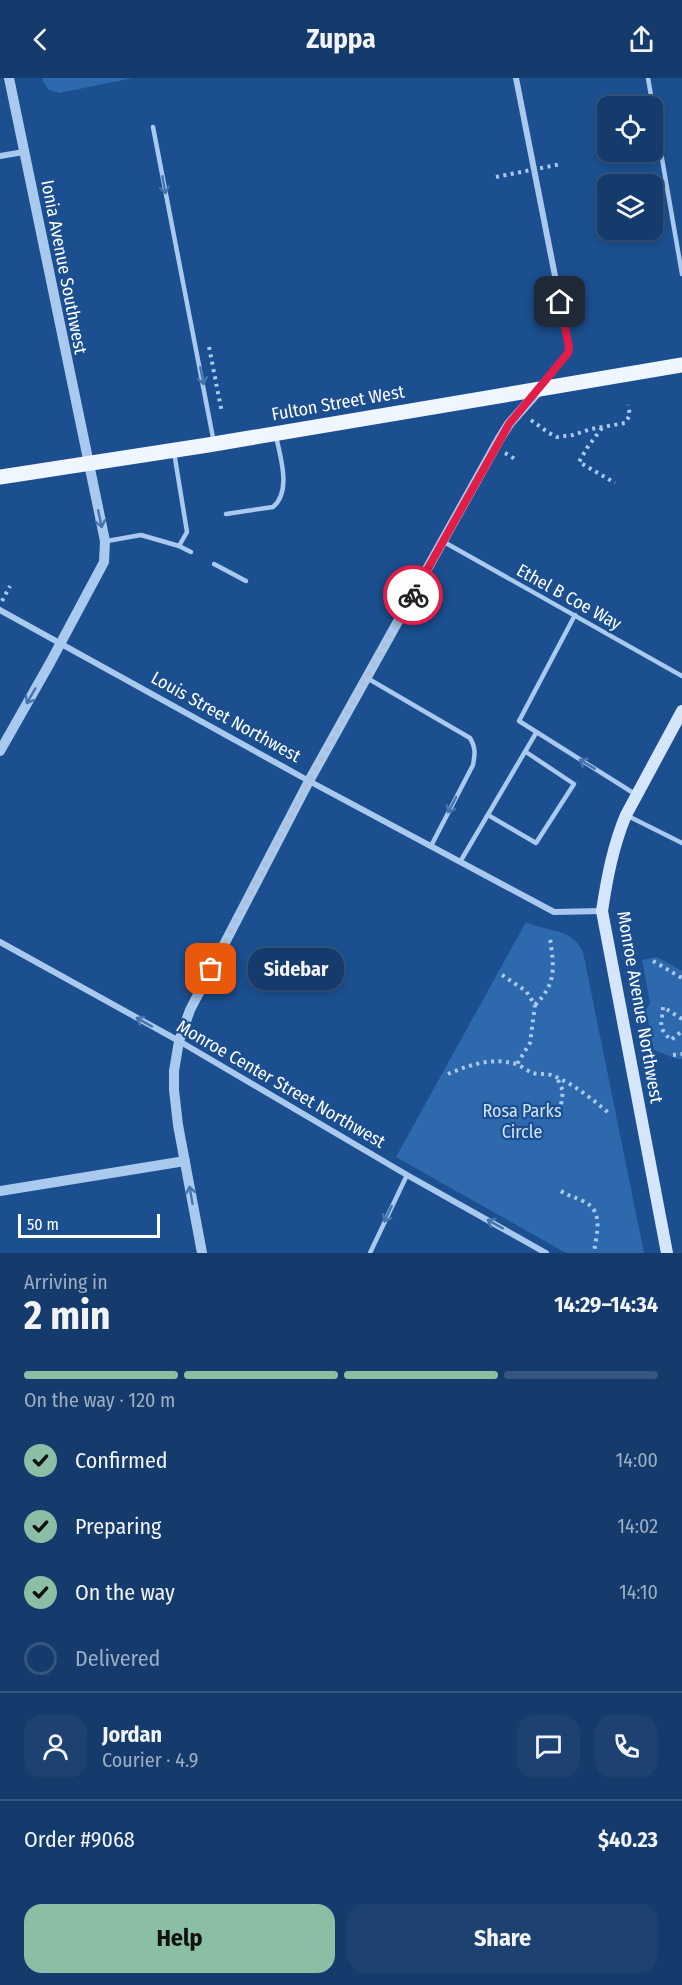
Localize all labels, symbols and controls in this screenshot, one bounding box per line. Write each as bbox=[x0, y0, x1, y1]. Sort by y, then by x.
icon: back bbox=[24, 23, 57, 56]
text: Zuppa bbox=[306, 23, 376, 55]
icon: share bbox=[625, 23, 658, 56]
map controls bbox=[597, 96, 663, 240]
button: locate bbox=[597, 96, 663, 162]
one-way arrow bbox=[159, 174, 170, 194]
button: layers bbox=[597, 174, 663, 240]
street label: Ionia Avenue Southwest bbox=[36, 178, 92, 356]
pin bbox=[534, 276, 585, 327]
icon: home bbox=[543, 285, 576, 318]
one-way arrow bbox=[196, 366, 208, 385]
street label: Fulton Street West bbox=[270, 380, 406, 426]
one-way arrow bbox=[94, 510, 106, 529]
street label: Ethel B Coe Way bbox=[513, 559, 625, 635]
courier bbox=[383, 565, 443, 625]
icon: bike bbox=[397, 579, 430, 612]
street label: Louis Street Northwest bbox=[147, 667, 305, 767]
one-way arrow bbox=[25, 687, 37, 704]
one-way arrow bbox=[579, 758, 596, 770]
one-way arrow bbox=[446, 796, 457, 814]
street label: Monroe Avenue Northwest bbox=[612, 909, 668, 1105]
pin bbox=[185, 943, 236, 994]
callout: Sidebar bbox=[247, 948, 343, 990]
icon: bag bbox=[194, 952, 227, 985]
text: Sidebar bbox=[264, 957, 328, 981]
street label: Monroe Center Street Northwest bbox=[173, 1015, 389, 1153]
one-way arrow bbox=[136, 1016, 153, 1028]
park label: Rosa Parks Circle bbox=[482, 1100, 562, 1143]
one-way arrow bbox=[185, 1186, 196, 1206]
one-way arrow bbox=[382, 1205, 393, 1223]
scale bar bbox=[18, 1211, 160, 1238]
text: 50 m bbox=[27, 1215, 59, 1234]
one-way arrow bbox=[487, 1218, 504, 1230]
text: Arriving in bbox=[24, 1270, 108, 1294]
text: 14:29–14:34 bbox=[554, 1291, 658, 1318]
text: 2 min bbox=[24, 1293, 110, 1339]
text: On the way · 120 m bbox=[24, 1388, 175, 1412]
icon: check bbox=[24, 1444, 57, 1477]
text: Confirmed bbox=[75, 1447, 168, 1474]
text: 14:00 bbox=[615, 1448, 658, 1472]
icon: check bbox=[24, 1510, 57, 1543]
text: Preparing bbox=[75, 1513, 161, 1540]
text: 14:02 bbox=[617, 1514, 658, 1538]
icon: check bbox=[24, 1576, 57, 1609]
text: On the way bbox=[75, 1579, 175, 1606]
text: 14:10 bbox=[619, 1580, 658, 1604]
text: Delivered bbox=[75, 1645, 160, 1672]
button: person bbox=[24, 1715, 87, 1778]
button: chat bbox=[517, 1715, 580, 1778]
button: phone bbox=[595, 1715, 658, 1778]
text: Jordan bbox=[102, 1721, 162, 1748]
text: Courier · 4.9 bbox=[102, 1748, 198, 1772]
text: Order #9068 bbox=[24, 1826, 135, 1853]
text: $40.23 bbox=[598, 1826, 658, 1853]
button: Help bbox=[24, 1904, 335, 1973]
button: Share bbox=[347, 1904, 658, 1973]

